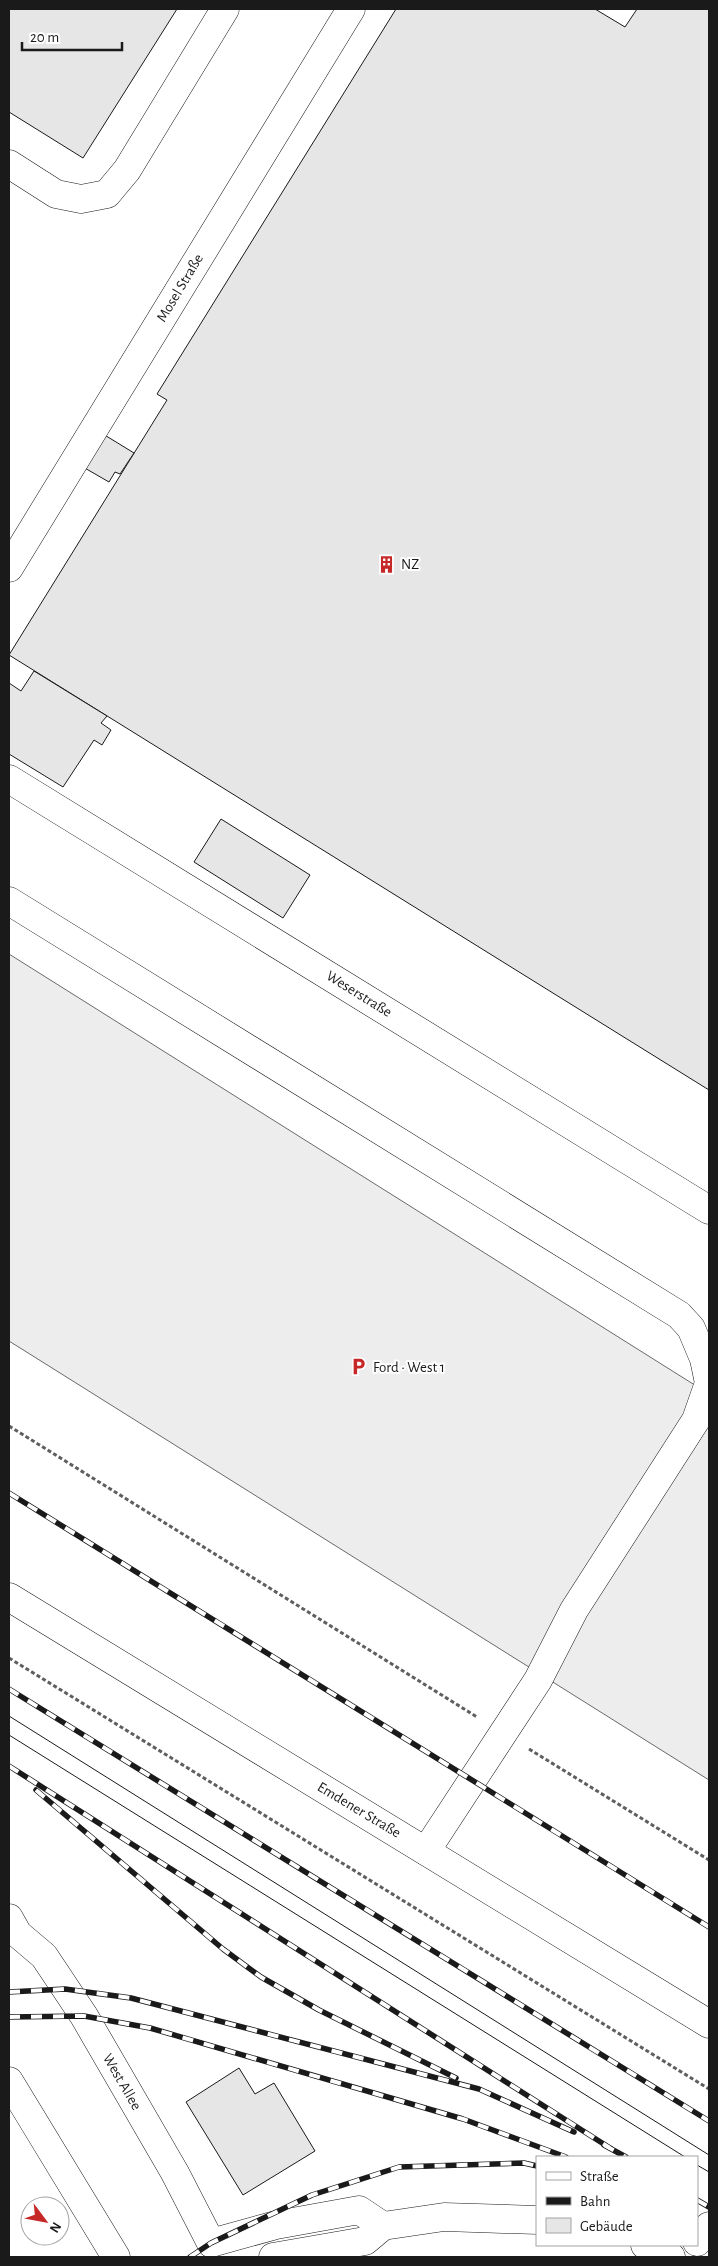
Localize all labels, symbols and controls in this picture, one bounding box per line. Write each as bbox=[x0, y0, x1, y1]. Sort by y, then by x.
scale bar bbox=[22, 20, 122, 52]
text: 20 m bbox=[30, 30, 59, 45]
street label: Mosel Straße bbox=[154, 251, 206, 325]
building icon: NZ bbox=[377, 554, 397, 574]
place label: NZ bbox=[401, 557, 419, 572]
street label: Weserstraße bbox=[324, 968, 394, 1020]
parking icon: Ford • West 1 bbox=[349, 1357, 369, 1377]
place label: Ford • West 1 bbox=[373, 1360, 445, 1375]
street label: Emdener Straße bbox=[315, 1779, 403, 1841]
street label: West Allee bbox=[100, 2051, 144, 2113]
legend bbox=[536, 2156, 698, 2246]
text: Straße bbox=[580, 2169, 619, 2184]
text: Bahn bbox=[580, 2194, 610, 2209]
north arrow bbox=[20, 2196, 70, 2246]
text: Gebäude bbox=[580, 2219, 633, 2234]
text: N bbox=[47, 2220, 64, 2235]

